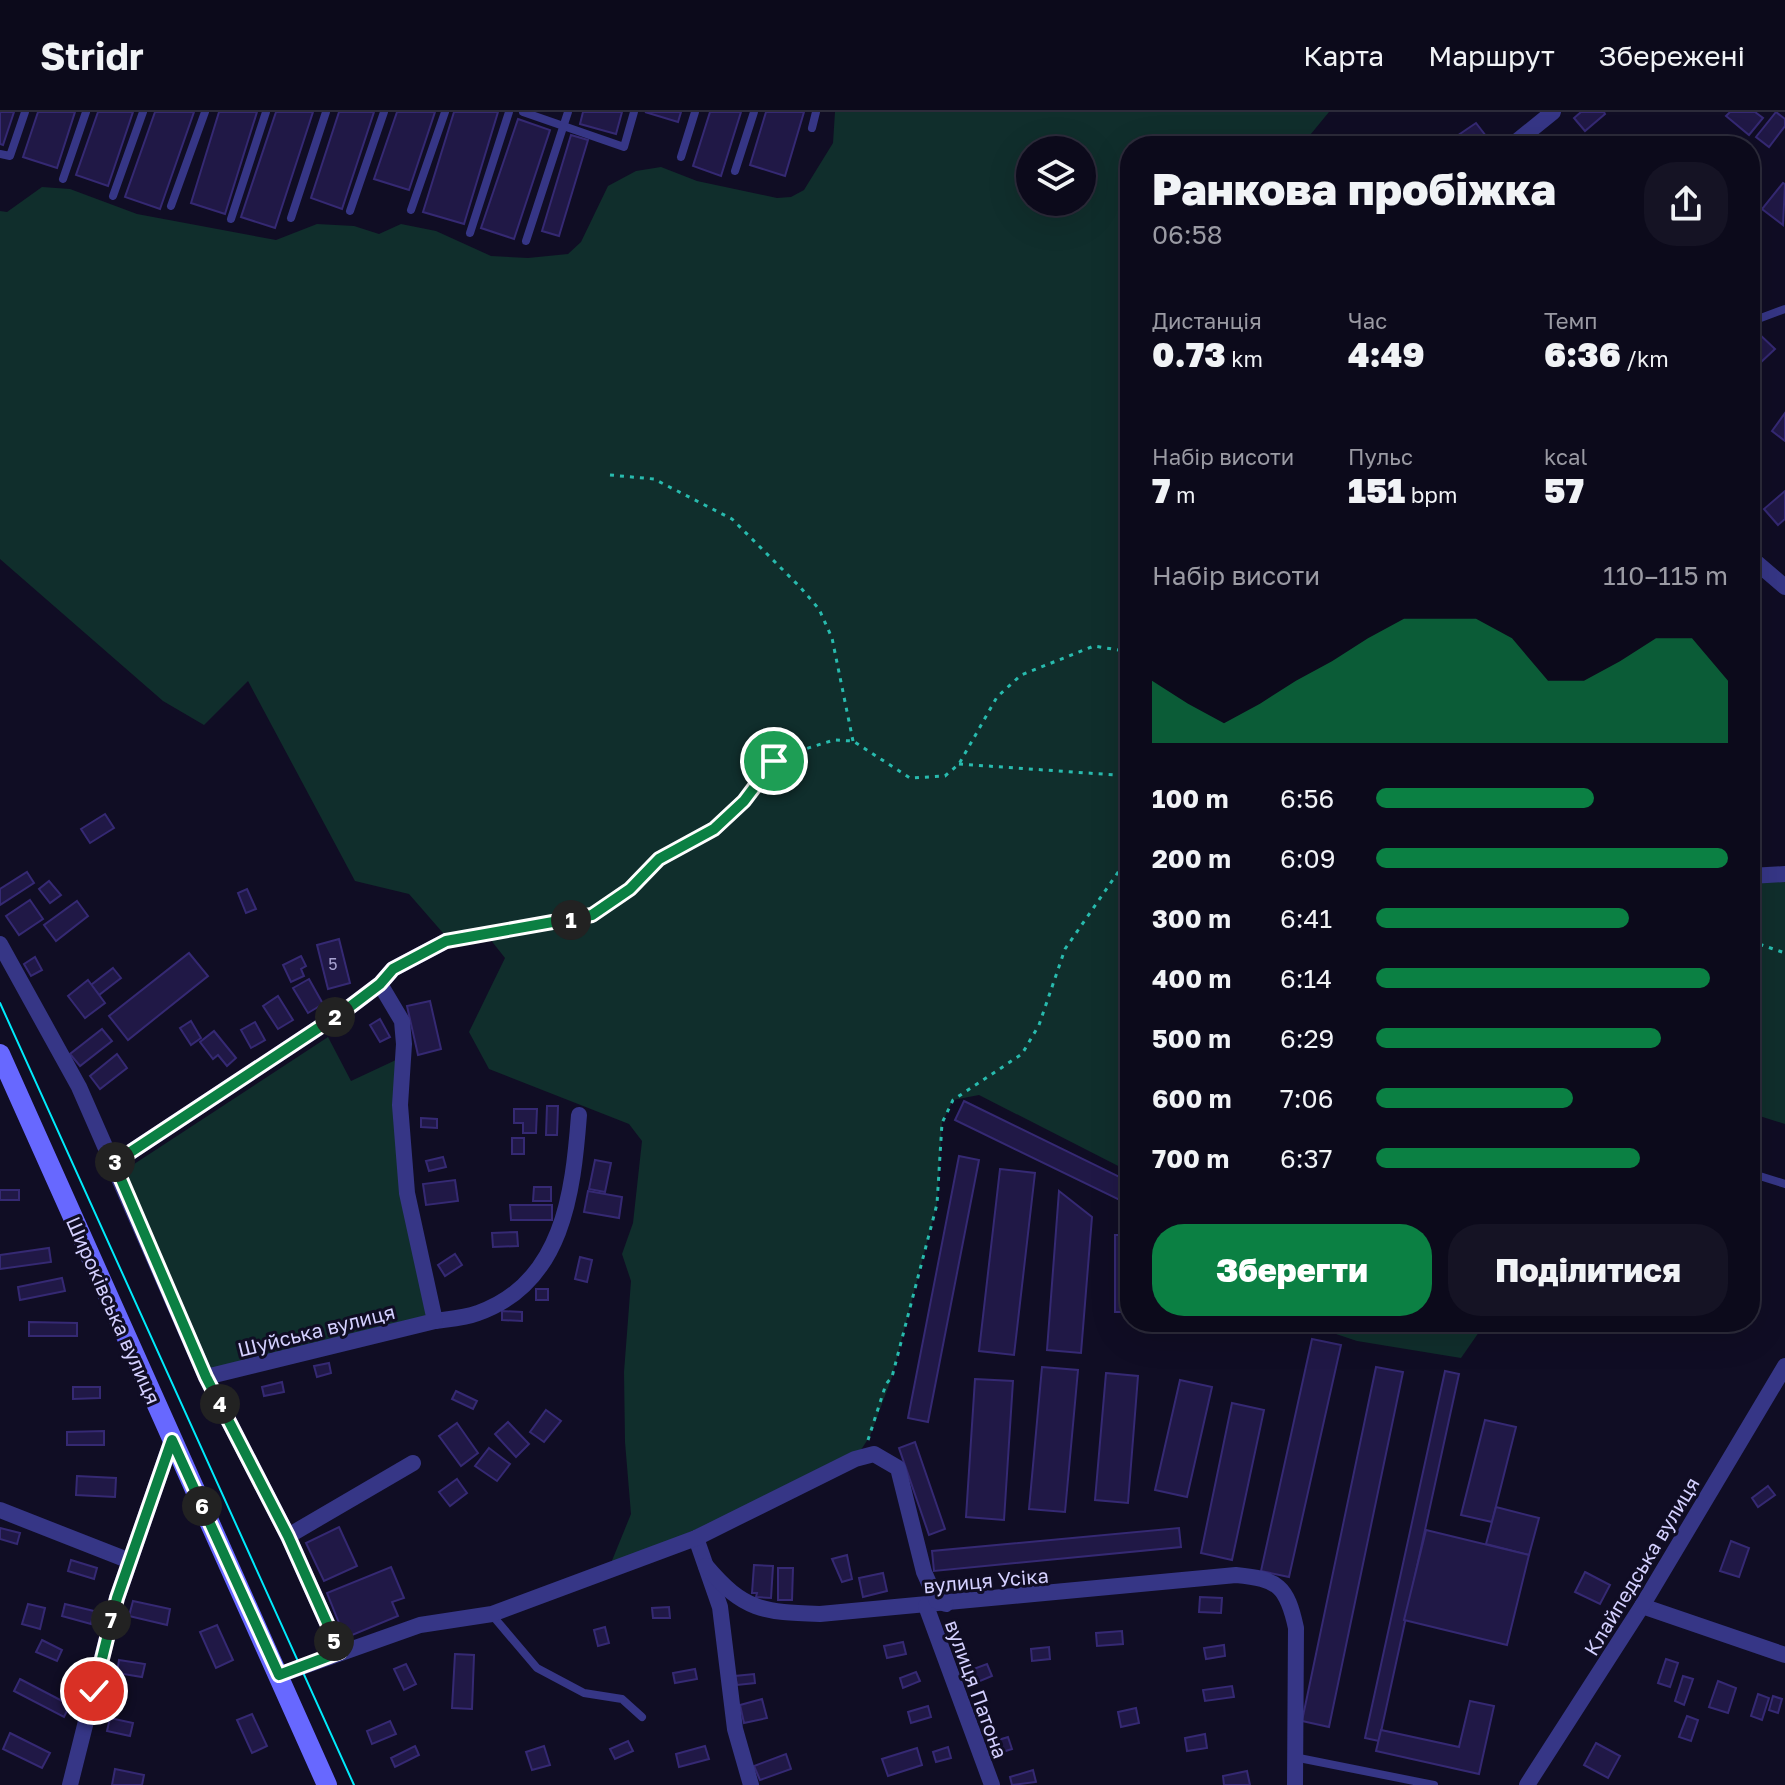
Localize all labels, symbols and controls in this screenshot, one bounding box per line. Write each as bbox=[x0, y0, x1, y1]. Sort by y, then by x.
text: Stridr bbox=[40, 33, 144, 78]
text: Карта bbox=[1303, 39, 1384, 72]
text: Маршрут bbox=[1428, 39, 1555, 72]
text: Збережені bbox=[1599, 39, 1745, 72]
map controls bbox=[1016, 136, 1096, 216]
button: layers bbox=[1016, 136, 1096, 216]
text: Ранкова пробіжка bbox=[1152, 162, 1556, 215]
button: share bbox=[1644, 162, 1728, 246]
text: 06:58 bbox=[1152, 219, 1223, 250]
text: Дистанція bbox=[1152, 307, 1262, 334]
text: Час bbox=[1348, 307, 1387, 334]
text: Темп bbox=[1544, 307, 1597, 334]
text: 0.73 bbox=[1152, 334, 1226, 374]
text: 4:49 bbox=[1348, 334, 1425, 374]
text: 6:36 bbox=[1544, 334, 1621, 374]
text: km bbox=[1226, 345, 1263, 372]
text: /km bbox=[1621, 345, 1669, 372]
text: Набір висоти bbox=[1152, 443, 1294, 470]
text: Пульс bbox=[1348, 443, 1413, 470]
text: kcal bbox=[1544, 443, 1587, 470]
text: 7 bbox=[1152, 470, 1171, 510]
text: 151 bbox=[1348, 470, 1405, 510]
text: 57 bbox=[1544, 470, 1584, 510]
text: m bbox=[1171, 481, 1196, 508]
text: bpm bbox=[1405, 481, 1457, 508]
text: Набір висоти bbox=[1152, 560, 1320, 591]
text: 110–115 m bbox=[1603, 560, 1728, 591]
pin bbox=[740, 727, 808, 795]
icon: arrive bbox=[752, 739, 796, 783]
text: 100 m bbox=[1152, 783, 1228, 814]
text: 6:56 bbox=[1280, 783, 1334, 814]
text: 200 m bbox=[1152, 843, 1231, 874]
text: 6:09 bbox=[1280, 843, 1335, 874]
pin: 1 bbox=[551, 900, 591, 940]
text: 300 m bbox=[1152, 903, 1231, 934]
text: 6:41 bbox=[1280, 903, 1332, 934]
text: 1 bbox=[565, 906, 577, 933]
house number: 5 bbox=[328, 954, 338, 974]
text: 400 m bbox=[1152, 963, 1231, 994]
text: 6:14 bbox=[1280, 963, 1332, 994]
pin: 2 bbox=[315, 997, 355, 1037]
text: 2 bbox=[328, 1003, 342, 1030]
text: 500 m bbox=[1152, 1023, 1231, 1054]
text: 6:29 bbox=[1280, 1023, 1334, 1054]
text: 600 m bbox=[1152, 1083, 1232, 1114]
text: 7:06 bbox=[1280, 1083, 1333, 1114]
pin: 3 bbox=[95, 1142, 135, 1182]
text: 700 m bbox=[1152, 1143, 1229, 1174]
text: 6:37 bbox=[1280, 1143, 1333, 1174]
text: 3 bbox=[108, 1148, 122, 1175]
street label: Широківська вулиця bbox=[62, 1213, 166, 1407]
button: Зберегти bbox=[1152, 1224, 1432, 1316]
button: Поділитися bbox=[1448, 1224, 1728, 1316]
street label: Шуйська вулиця bbox=[235, 1299, 397, 1361]
pin: 4 bbox=[200, 1384, 240, 1424]
text: 4 bbox=[213, 1390, 227, 1417]
street label: Клайпедська вулиця bbox=[1578, 1473, 1704, 1659]
pin: 6 bbox=[182, 1486, 222, 1526]
text: 6 bbox=[195, 1492, 209, 1519]
street label: вулиця Усіка bbox=[922, 1563, 1050, 1597]
pin: 7 bbox=[91, 1600, 131, 1640]
text: 7 bbox=[105, 1606, 117, 1633]
street label: вулиця Патона bbox=[941, 1616, 1013, 1762]
pin: 5 bbox=[314, 1621, 354, 1661]
text: 5 bbox=[327, 1627, 341, 1654]
pin bbox=[60, 1657, 128, 1725]
icon: check bbox=[72, 1669, 116, 1713]

